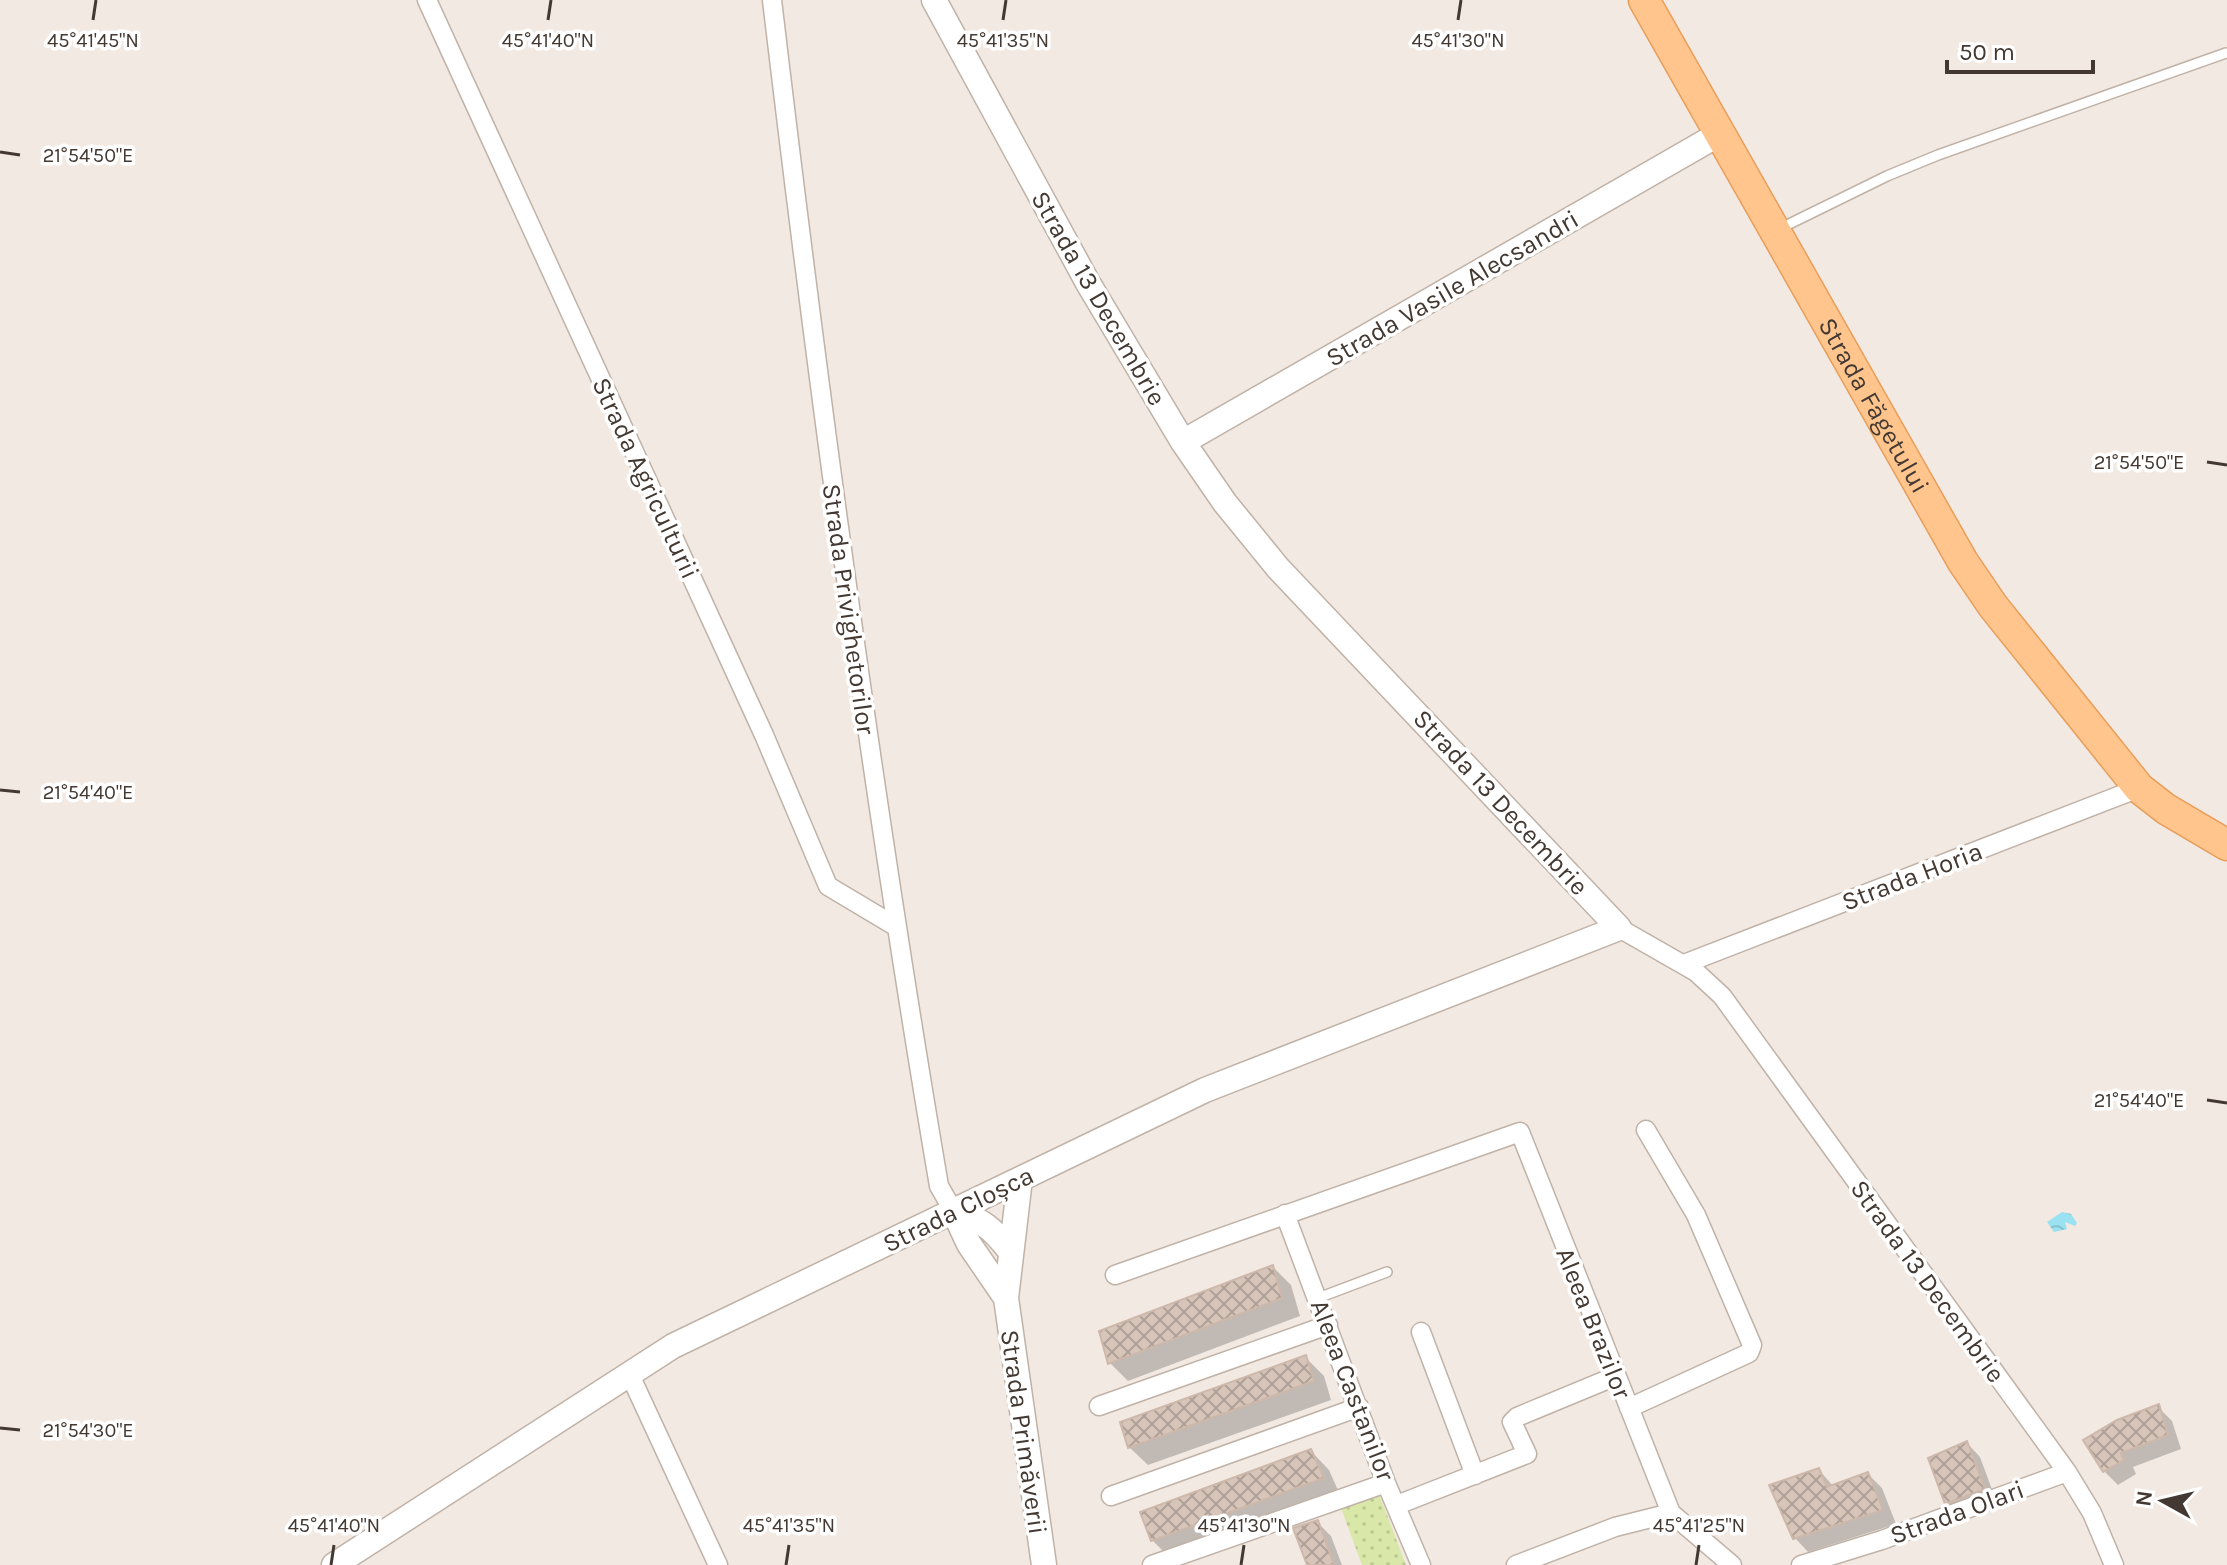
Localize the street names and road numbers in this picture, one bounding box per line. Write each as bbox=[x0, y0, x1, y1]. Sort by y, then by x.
street label: Strada 13 Decembrie bbox=[1024, 185, 1173, 411]
street label: Strada Vasile Alecsandri bbox=[1320, 203, 1584, 374]
street label: Strada Făgetului bbox=[1812, 312, 1936, 499]
street label: Strada Agriculturii bbox=[585, 373, 706, 584]
street label: Strada Privighetorilor bbox=[816, 482, 882, 737]
street label: Strada 13 Decembrie bbox=[1407, 703, 1595, 902]
street label: Strada Horia bbox=[1837, 835, 1987, 917]
street label: Strada Cloșca bbox=[878, 1160, 1039, 1259]
street label: Strada 13 Decembrie bbox=[1844, 1174, 2011, 1389]
street label: Aleea Brazilor bbox=[1549, 1243, 1638, 1404]
street label: Aleea Castanilor bbox=[1304, 1295, 1402, 1486]
street label: Strada Primăverii bbox=[994, 1328, 1053, 1537]
street label: Strada Olari bbox=[1886, 1474, 2029, 1551]

